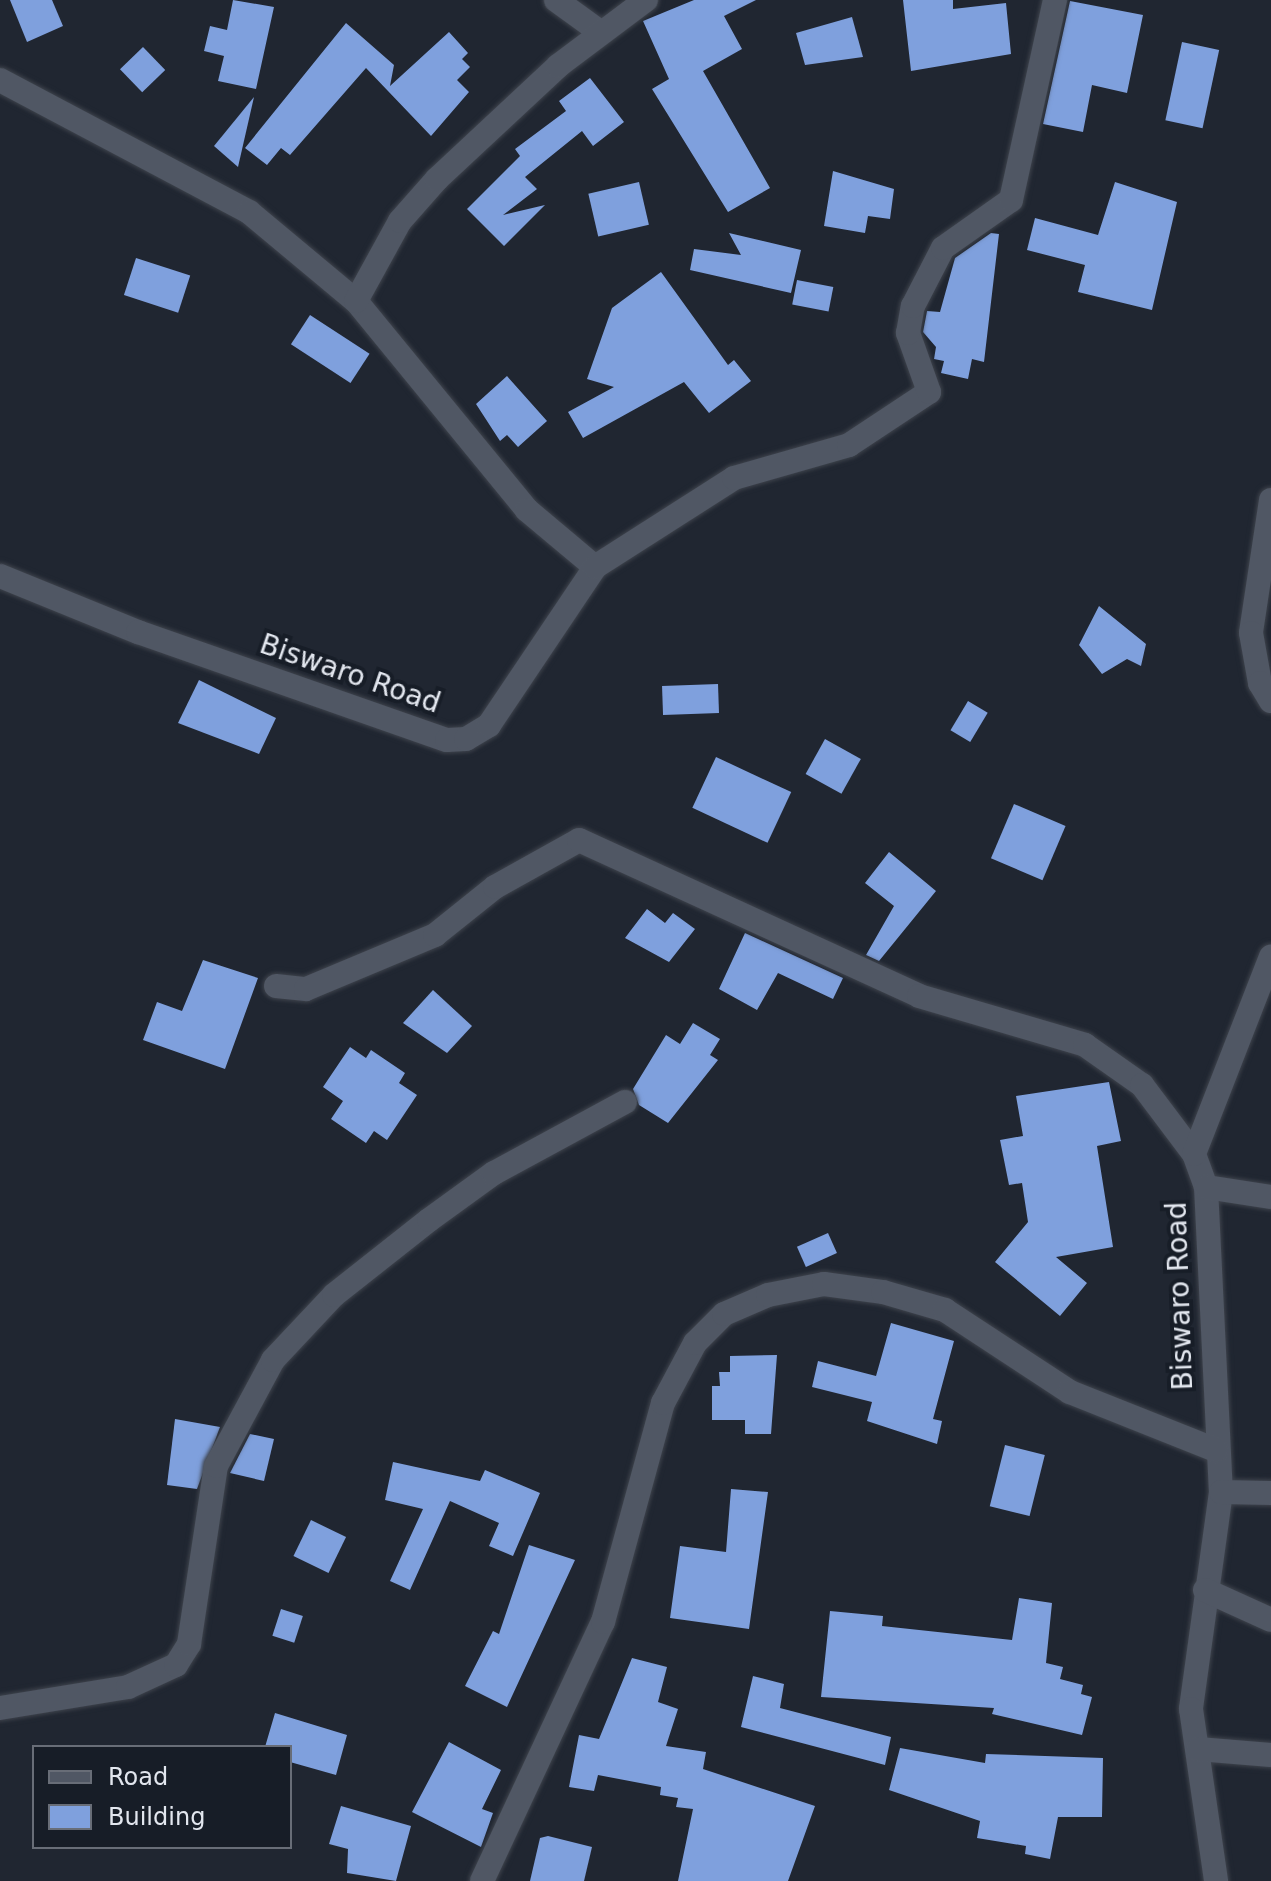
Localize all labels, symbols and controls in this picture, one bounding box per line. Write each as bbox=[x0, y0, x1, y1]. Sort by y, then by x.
street label: Biswaro Road bbox=[255, 627, 445, 721]
street label: Biswaro Road bbox=[1160, 1201, 1200, 1391]
legend bbox=[32, 1745, 292, 1849]
text: Road bbox=[108, 1763, 168, 1791]
text: Building bbox=[108, 1803, 205, 1831]

